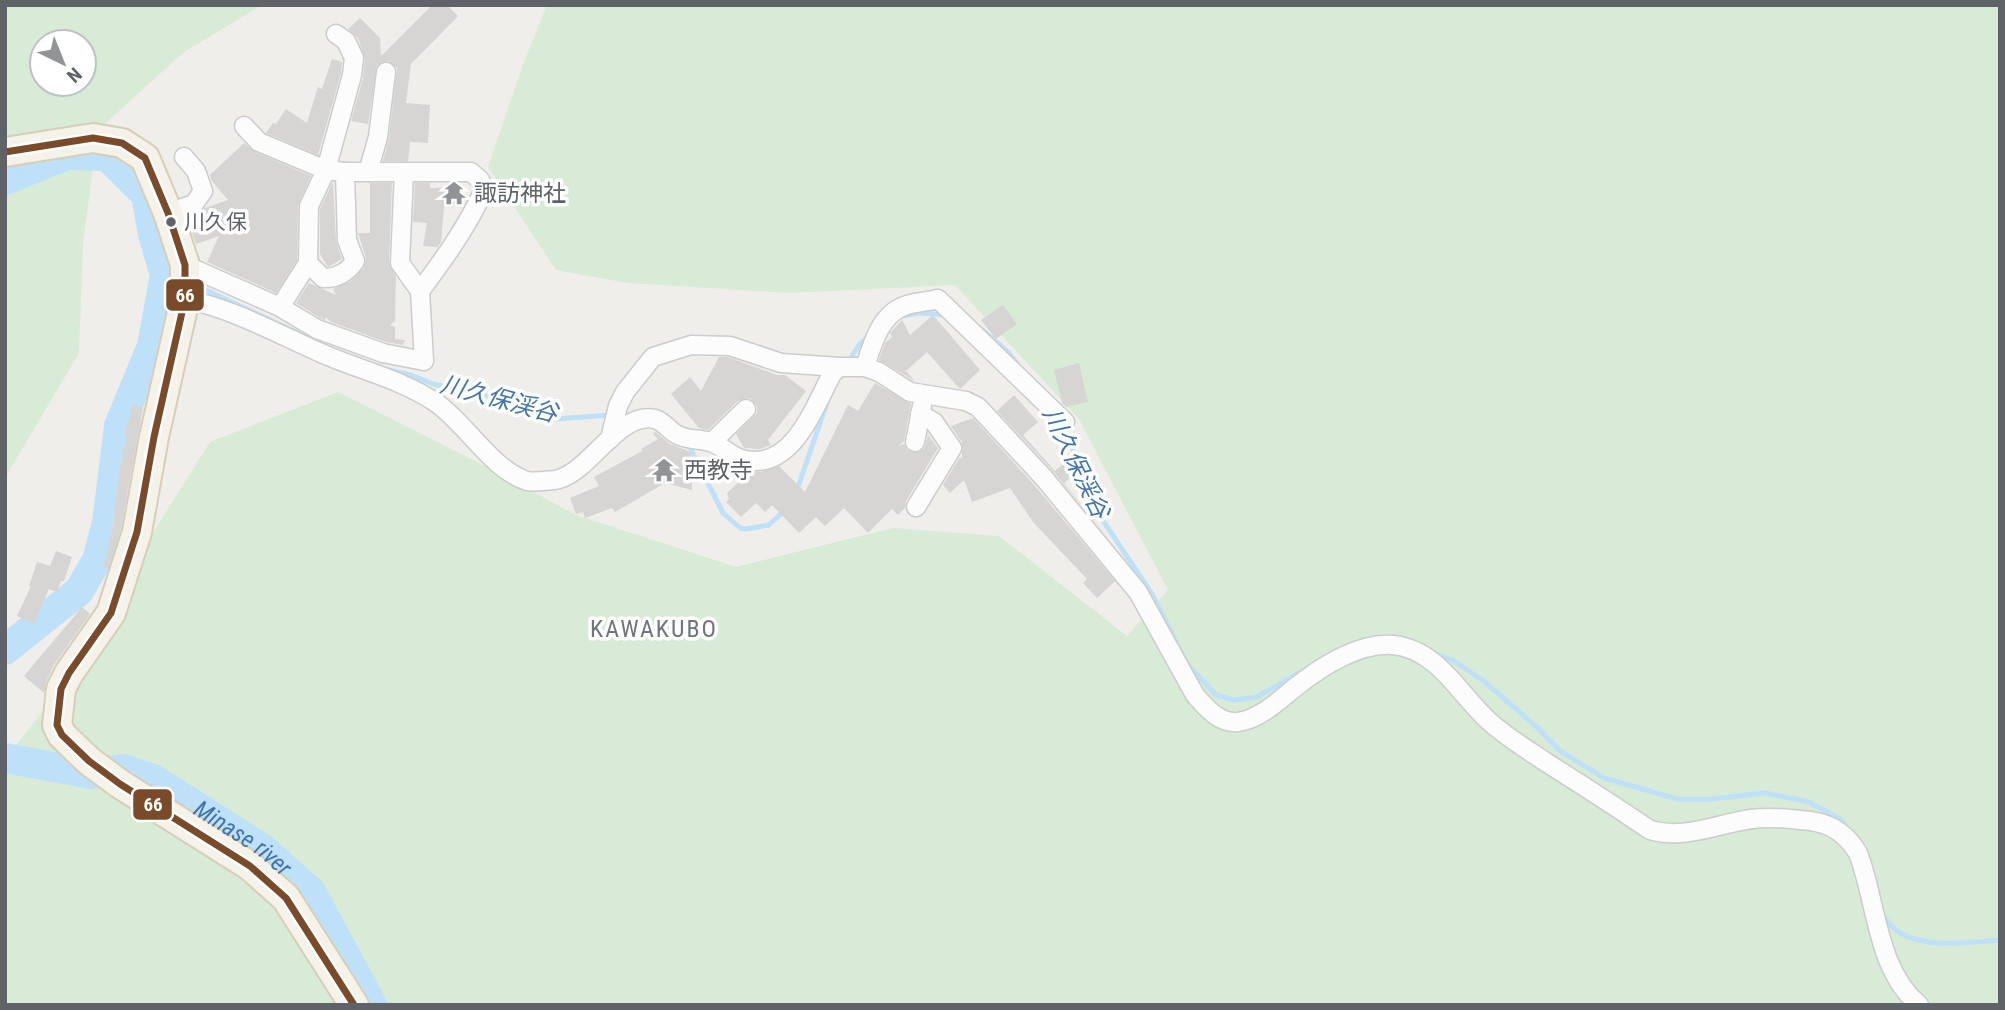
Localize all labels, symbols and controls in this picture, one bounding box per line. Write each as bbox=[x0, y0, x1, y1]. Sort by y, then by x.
north arrow bbox=[28, 28, 98, 98]
text: N bbox=[62, 63, 86, 87]
temple icon: 諏訪神社 bbox=[440, 179, 468, 207]
place label: 諏訪神社 bbox=[474, 180, 566, 207]
place label: 川久保 bbox=[184, 210, 247, 234]
marker: 川久保 bbox=[164, 215, 178, 229]
line badge: 66 bbox=[165, 278, 205, 312]
text: 66 bbox=[175, 284, 195, 307]
water label: 川久保渓谷 bbox=[437, 370, 563, 429]
water label: 川久保渓谷 bbox=[1037, 403, 1116, 525]
temple icon: 西教寺 bbox=[650, 456, 678, 484]
place label: 西教寺 bbox=[684, 457, 753, 484]
district label: KAWAKUBO bbox=[590, 615, 718, 643]
line badge: 66 bbox=[132, 788, 173, 821]
text: 66 bbox=[143, 793, 163, 816]
water label: Minase river bbox=[189, 795, 298, 882]

